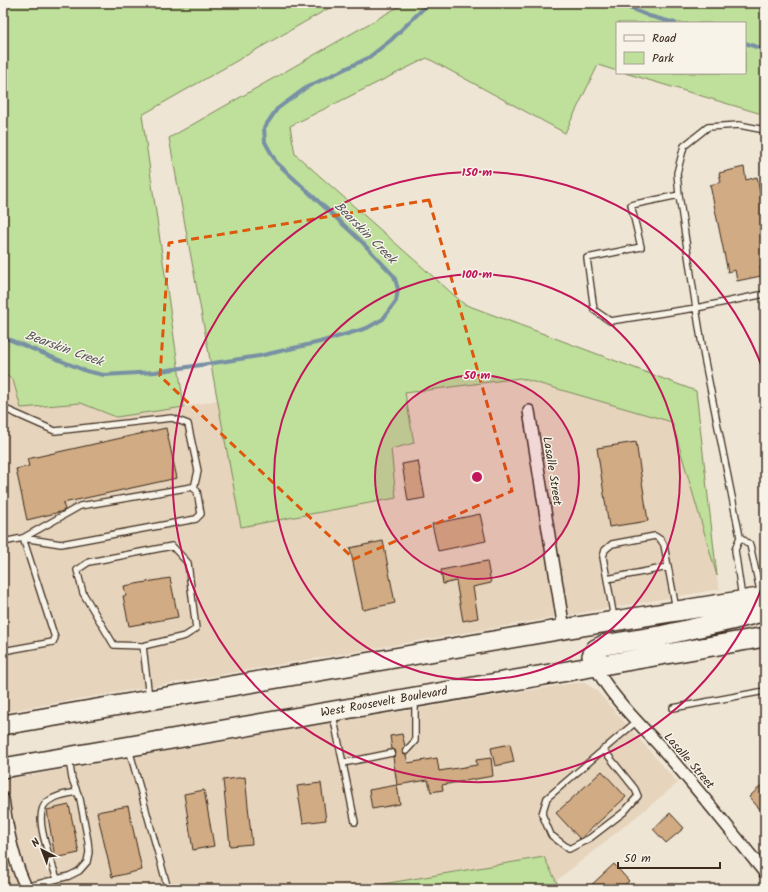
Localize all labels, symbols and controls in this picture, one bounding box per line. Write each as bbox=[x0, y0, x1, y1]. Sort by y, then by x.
legend bbox=[616, 22, 746, 74]
text: Road bbox=[652, 29, 677, 48]
text: Park bbox=[652, 49, 674, 68]
text: 150 m bbox=[462, 163, 492, 182]
water label: Bearskin Creek bbox=[329, 197, 403, 271]
text: 100 m bbox=[462, 265, 492, 284]
water label: Bearskin Creek bbox=[22, 325, 108, 373]
text: 50 m bbox=[463, 366, 491, 385]
street label: Lasalle Street bbox=[537, 435, 567, 507]
centre of rings bbox=[470, 470, 484, 484]
street label: West Roosevelt Boulevard bbox=[319, 681, 450, 723]
street label: Lasalle Street bbox=[659, 729, 719, 794]
north arrow bbox=[22, 830, 62, 870]
text: N bbox=[27, 834, 45, 852]
scale bar bbox=[618, 844, 720, 870]
text: 50 m bbox=[624, 849, 651, 868]

